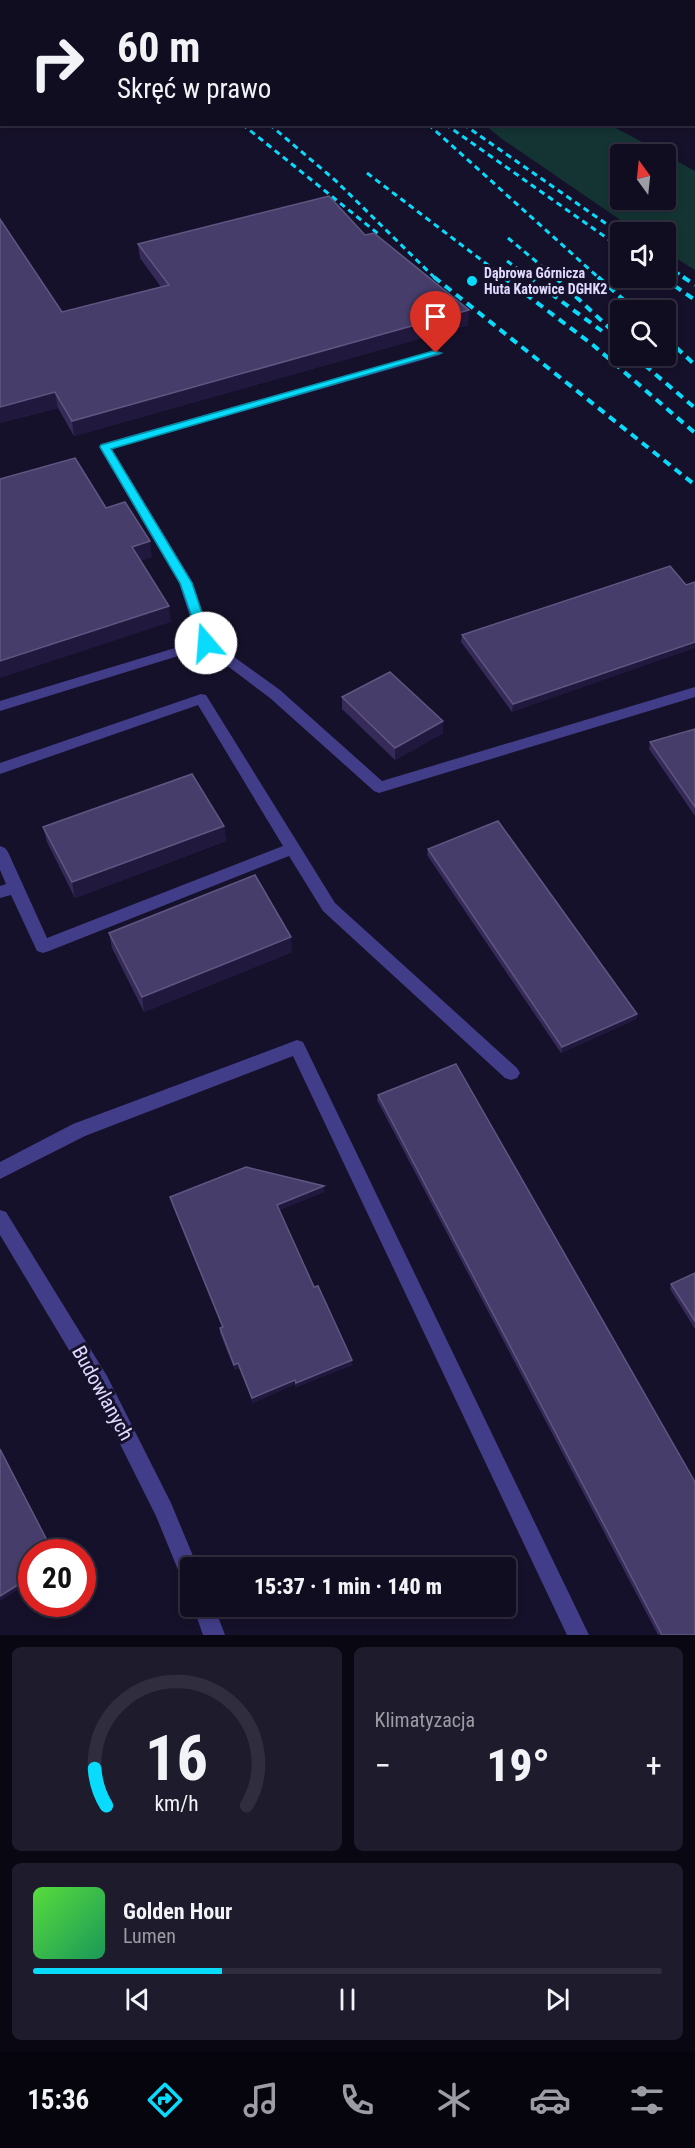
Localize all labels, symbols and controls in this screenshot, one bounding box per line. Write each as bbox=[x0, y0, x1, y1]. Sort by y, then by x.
text: 60 m bbox=[117, 23, 200, 72]
icon: right bbox=[18, 24, 96, 102]
text: Skręć w prawo bbox=[117, 73, 271, 105]
north arrow bbox=[610, 144, 676, 210]
map controls bbox=[610, 144, 676, 366]
button: sound bbox=[610, 222, 676, 288]
place label: Dąbrowa Górnicza Huta Katowice DGHK2 bbox=[484, 265, 607, 297]
marker: Dąbrowa Górnicza Huta Katowice DGHK2 bbox=[465, 274, 479, 288]
pin bbox=[410, 291, 461, 353]
icon: arrive bbox=[419, 300, 452, 333]
button: search bbox=[610, 300, 676, 366]
position arrow bbox=[174, 611, 238, 675]
street label: Budowlanych bbox=[67, 1341, 139, 1445]
speed limit sign: 20 bbox=[18, 1539, 96, 1617]
text: 15:37 · 1 min · 140 m bbox=[254, 1574, 442, 1599]
text: Klimatyzacja bbox=[375, 1708, 475, 1732]
text: 16 bbox=[145, 1722, 208, 1795]
text: 19° bbox=[487, 1739, 550, 1792]
text: − bbox=[375, 1746, 391, 1785]
text: + bbox=[646, 1746, 662, 1785]
text: km/h bbox=[155, 1791, 199, 1816]
text: Golden Hour bbox=[123, 1899, 232, 1924]
text: Lumen bbox=[123, 1924, 176, 1948]
icon: previous bbox=[121, 1983, 154, 2016]
icon: pause bbox=[331, 1983, 364, 2016]
icon: next bbox=[541, 1983, 574, 2016]
icon: directions bbox=[144, 2079, 186, 2121]
icon: music bbox=[240, 2079, 282, 2121]
icon: phone bbox=[336, 2079, 378, 2121]
icon: climate bbox=[433, 2079, 475, 2121]
icon: car bbox=[529, 2079, 571, 2121]
icon: filters bbox=[626, 2079, 668, 2121]
text: 15:36 bbox=[27, 2084, 89, 2116]

